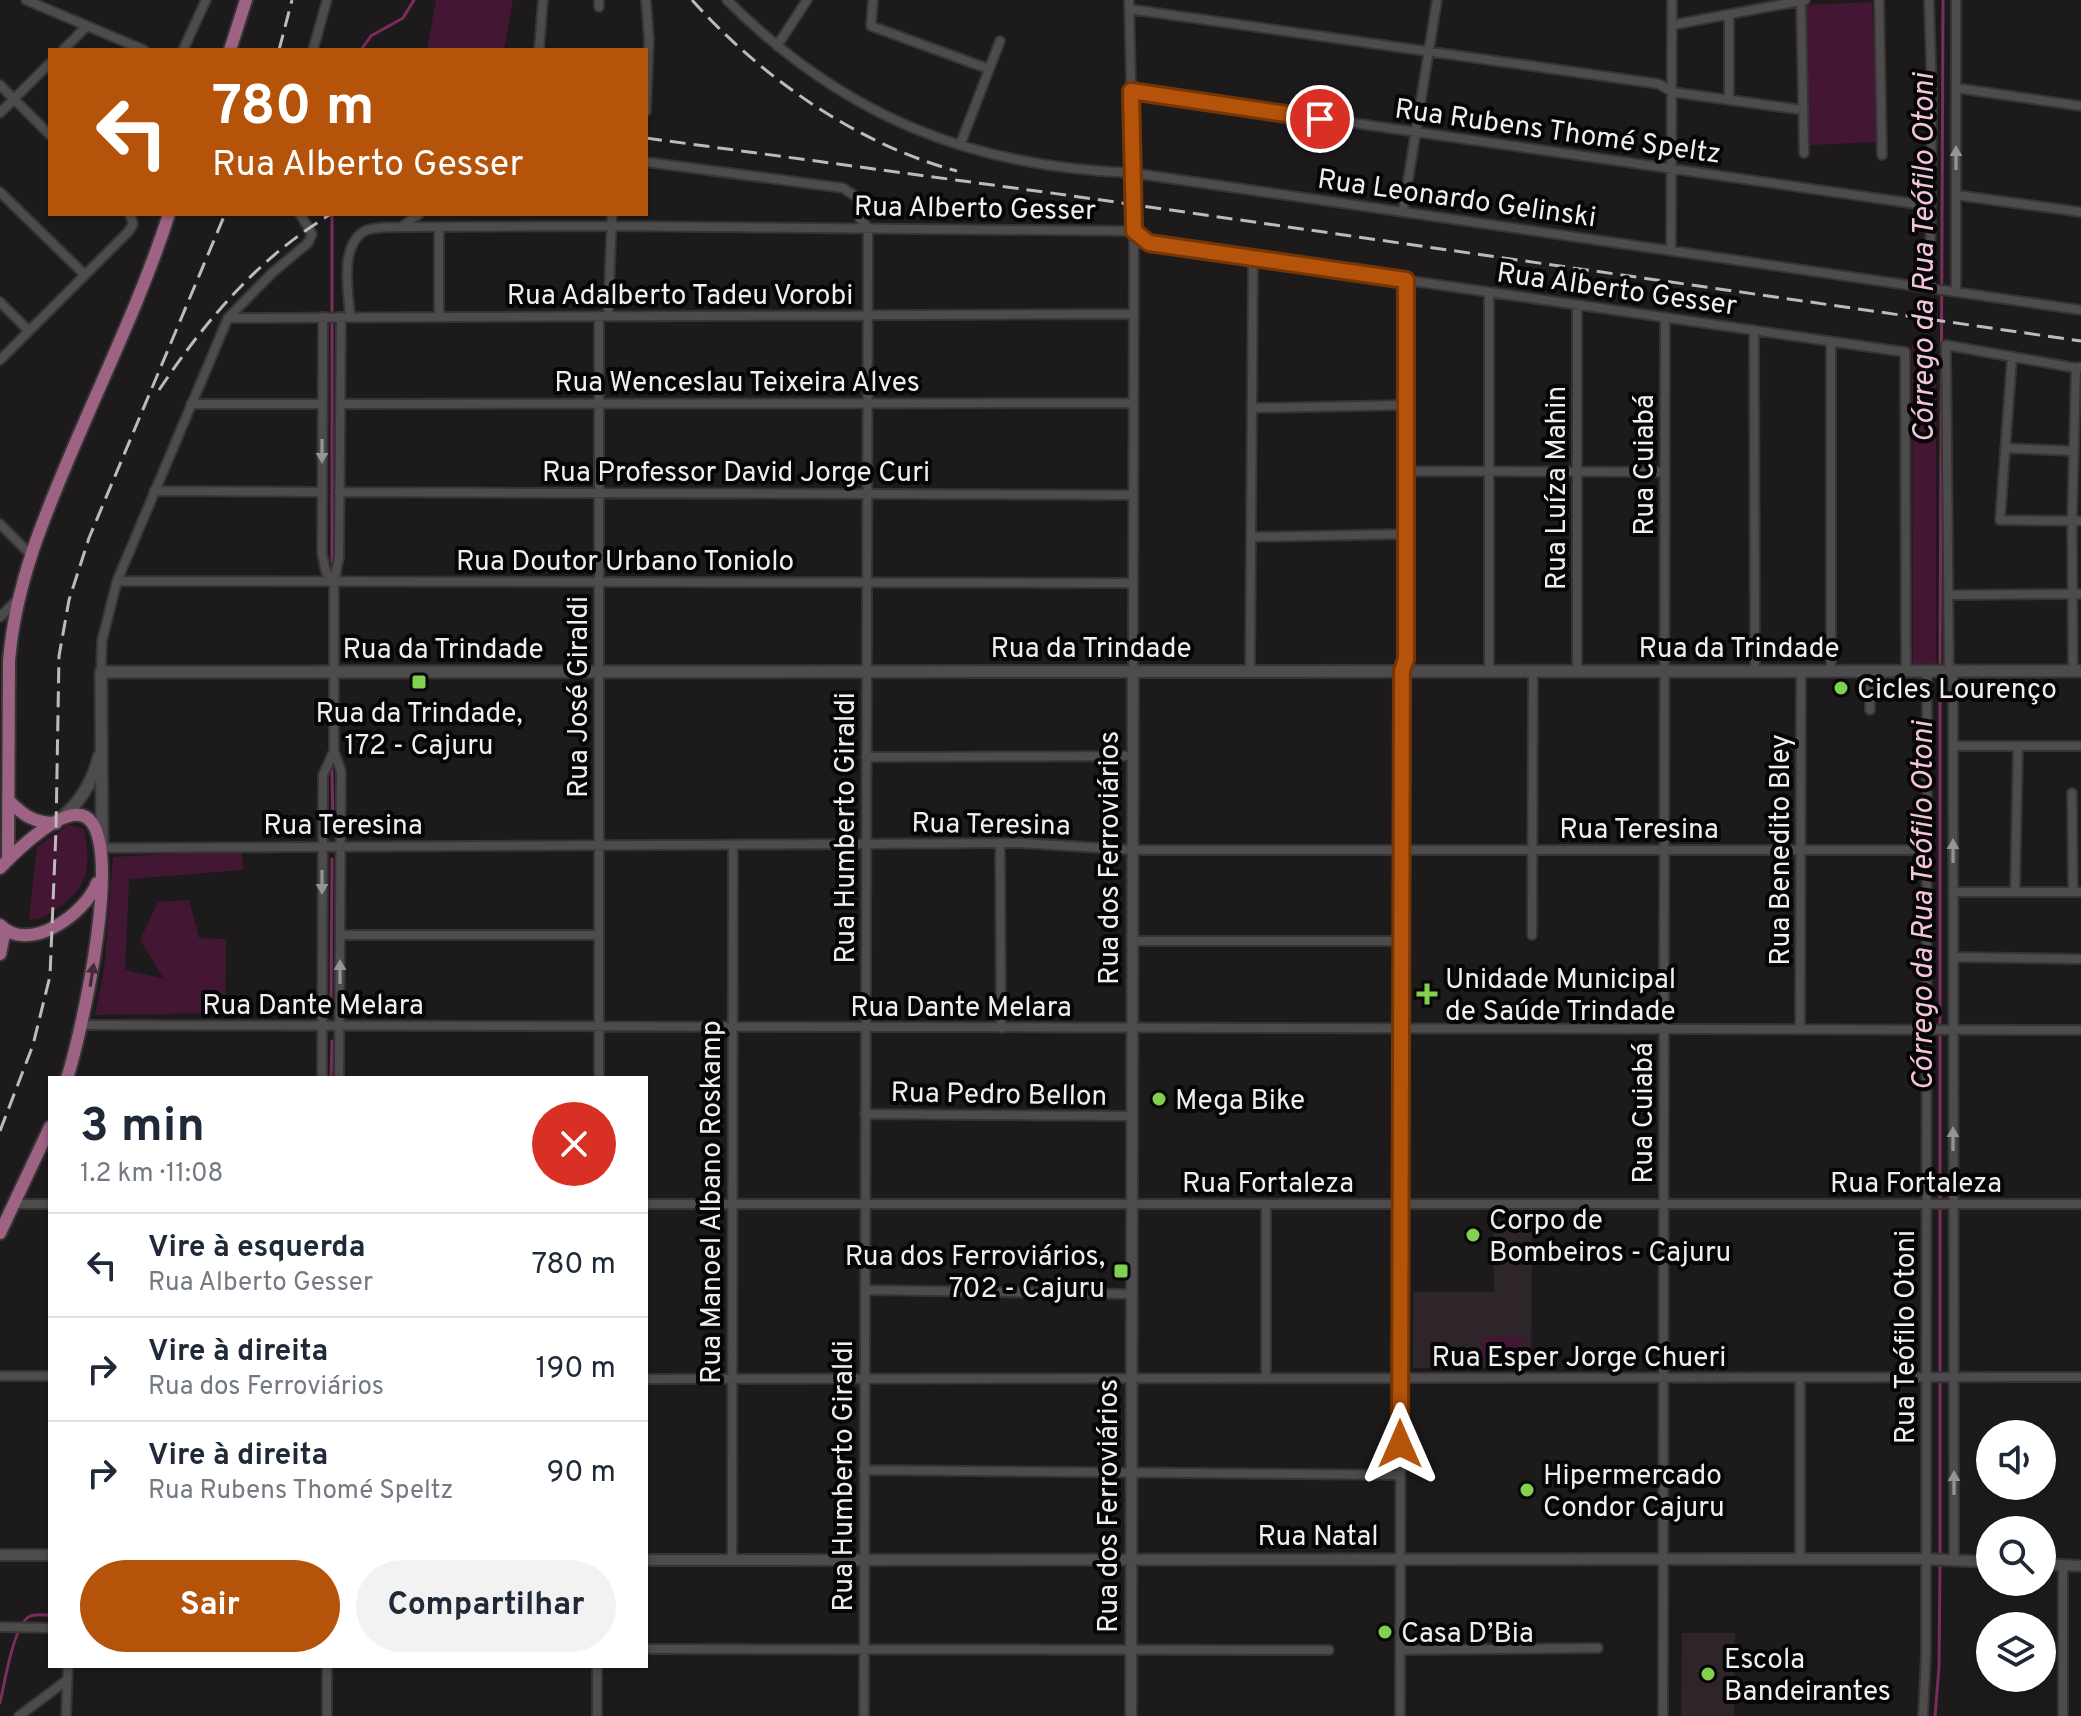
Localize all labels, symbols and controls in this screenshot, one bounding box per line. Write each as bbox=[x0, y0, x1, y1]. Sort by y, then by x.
water label: Córrego da Rua Teófilo Otoni bbox=[1907, 72, 1944, 443]
text: 780 m bbox=[212, 74, 375, 144]
icon: left bbox=[80, 80, 184, 184]
pin bbox=[1286, 85, 1354, 153]
street label: Rua Rubens Thomé Speltz bbox=[1392, 92, 1723, 174]
icon: arrive bbox=[1298, 97, 1342, 141]
text: Rua Alberto Gesser bbox=[212, 143, 524, 189]
one-way arrow bbox=[1950, 145, 1962, 170]
street label: Rua Leonardo Gelinski bbox=[1315, 163, 1598, 237]
street label: Rua Alberto Gesser bbox=[853, 190, 1097, 230]
street label: Rua Alberto Gesser bbox=[1494, 256, 1739, 326]
street label: Rua Adalberto Tadeu Vorobi bbox=[507, 279, 853, 315]
street label: Rua Wenceslau Teixeira Alves bbox=[554, 366, 920, 402]
street label: Rua Luíza Mahin bbox=[1540, 386, 1576, 590]
street label: Rua Cuiabá bbox=[1628, 394, 1664, 536]
one-way arrow bbox=[316, 439, 328, 464]
street label: Rua Professor David Jorge Curi bbox=[542, 456, 930, 492]
street label: Rua Doutor Urbano Toniolo bbox=[456, 545, 794, 581]
street label: Rua José Giraldi bbox=[562, 596, 598, 798]
street label: Rua da Trindade bbox=[991, 632, 1192, 668]
street label: Rua da Trindade bbox=[1639, 632, 1840, 668]
street label: Rua da Trindade bbox=[343, 633, 544, 669]
marker: Rua da Trindade, 172 - Cajuru bbox=[410, 673, 428, 691]
place label: Cicles Lourenço bbox=[1857, 673, 2057, 709]
marker: Cicles Lourenço bbox=[1832, 679, 1850, 697]
street label: Rua Humberto Giraldi bbox=[829, 692, 865, 964]
place label: Rua da Trindade, 172 - Cajuru bbox=[315, 697, 523, 765]
water label: Córrego da Rua Teófilo Otoni bbox=[1906, 720, 1943, 1091]
street label: Rua dos Ferroviários bbox=[1093, 731, 1129, 985]
street label: Rua Benedito Bley bbox=[1764, 734, 1800, 966]
street label: Rua Teresina bbox=[911, 807, 1071, 845]
street label: Rua Teresina bbox=[263, 809, 423, 845]
street label: Rua Teresina bbox=[1559, 813, 1719, 849]
one-way arrow bbox=[1947, 838, 1959, 863]
one-way arrow bbox=[316, 870, 328, 895]
one-way arrow bbox=[334, 959, 346, 984]
one-way arrow bbox=[86, 962, 98, 987]
place label: Unidade Municipal de Saúde Trindade bbox=[1445, 963, 1676, 1031]
marker: Unidade Municipal de Saúde Trindade bbox=[1416, 983, 1438, 1005]
street label: Rua Dante Melara bbox=[202, 989, 424, 1025]
street label: Rua Dante Melara bbox=[850, 991, 1072, 1027]
street label: Rua Manoel Albano Roskamp bbox=[695, 1020, 731, 1384]
street label: Rua Cuiabá bbox=[1627, 1042, 1663, 1184]
street label: Rua Pedro Bellon bbox=[890, 1076, 1107, 1116]
place label: Mega Bike bbox=[1175, 1084, 1305, 1120]
marker: Mega Bike bbox=[1150, 1090, 1168, 1108]
text: 3 min bbox=[80, 1098, 205, 1158]
button: close bbox=[532, 1102, 616, 1186]
one-way arrow bbox=[1947, 1126, 1959, 1151]
text: 1.2 km · 11:08 bbox=[80, 1158, 223, 1191]
street label: Rua Fortaleza bbox=[1182, 1167, 1354, 1203]
street label: Rua Fortaleza bbox=[1830, 1167, 2002, 1203]
place label: Corpo de Bombeiros - Cajuru bbox=[1489, 1204, 1731, 1272]
marker: Corpo de Bombeiros - Cajuru bbox=[1464, 1226, 1482, 1244]
text: Vire à esquerda bbox=[148, 1230, 365, 1267]
street label: Rua Teófilo Otoni bbox=[1889, 1230, 1925, 1444]
place label: Rua dos Ferroviários, 702 - Cajuru bbox=[845, 1240, 1105, 1308]
icon: left bbox=[80, 1243, 124, 1287]
text: 780 m bbox=[531, 1247, 616, 1284]
marker: Rua dos Ferroviários, 702 - Cajuru bbox=[1112, 1262, 1130, 1280]
text: Rua Alberto Gesser bbox=[148, 1267, 373, 1300]
text: Vire à direita bbox=[148, 1334, 328, 1371]
street label: Rua Humberto Giraldi bbox=[827, 1340, 863, 1612]
street label: Rua Esper Jorge Chueri bbox=[1432, 1341, 1726, 1377]
icon: right bbox=[80, 1347, 124, 1391]
text: 190 m bbox=[535, 1351, 616, 1388]
text: Rua dos Ferroviários bbox=[148, 1371, 384, 1404]
street label: Rua dos Ferroviários bbox=[1092, 1379, 1128, 1633]
position arrow bbox=[1358, 1402, 1442, 1486]
map controls bbox=[1976, 1420, 2056, 1692]
button: sound bbox=[1976, 1420, 2056, 1500]
text: Vire à direita bbox=[148, 1438, 328, 1475]
icon: right bbox=[80, 1451, 124, 1495]
text: 90 m bbox=[547, 1455, 616, 1492]
place label: Hipermercado Condor Cajuru bbox=[1543, 1459, 1725, 1527]
one-way arrow bbox=[1948, 1470, 1960, 1495]
text: Rua Rubens Thomé Speltz bbox=[148, 1475, 454, 1508]
marker: Hipermercado Condor Cajuru bbox=[1518, 1481, 1536, 1499]
button: search bbox=[1976, 1516, 2056, 1596]
street label: Rua Natal bbox=[1257, 1520, 1379, 1556]
button: Sair bbox=[80, 1560, 340, 1652]
button: Compartilhar bbox=[356, 1560, 616, 1652]
button: layers bbox=[1976, 1612, 2056, 1692]
place label: Casa D’Bia bbox=[1401, 1617, 1534, 1653]
marker: Casa D’Bia bbox=[1376, 1623, 1394, 1641]
place label: Escola Bandeirantes bbox=[1724, 1643, 1891, 1711]
marker: Escola Bandeirantes bbox=[1699, 1665, 1717, 1683]

